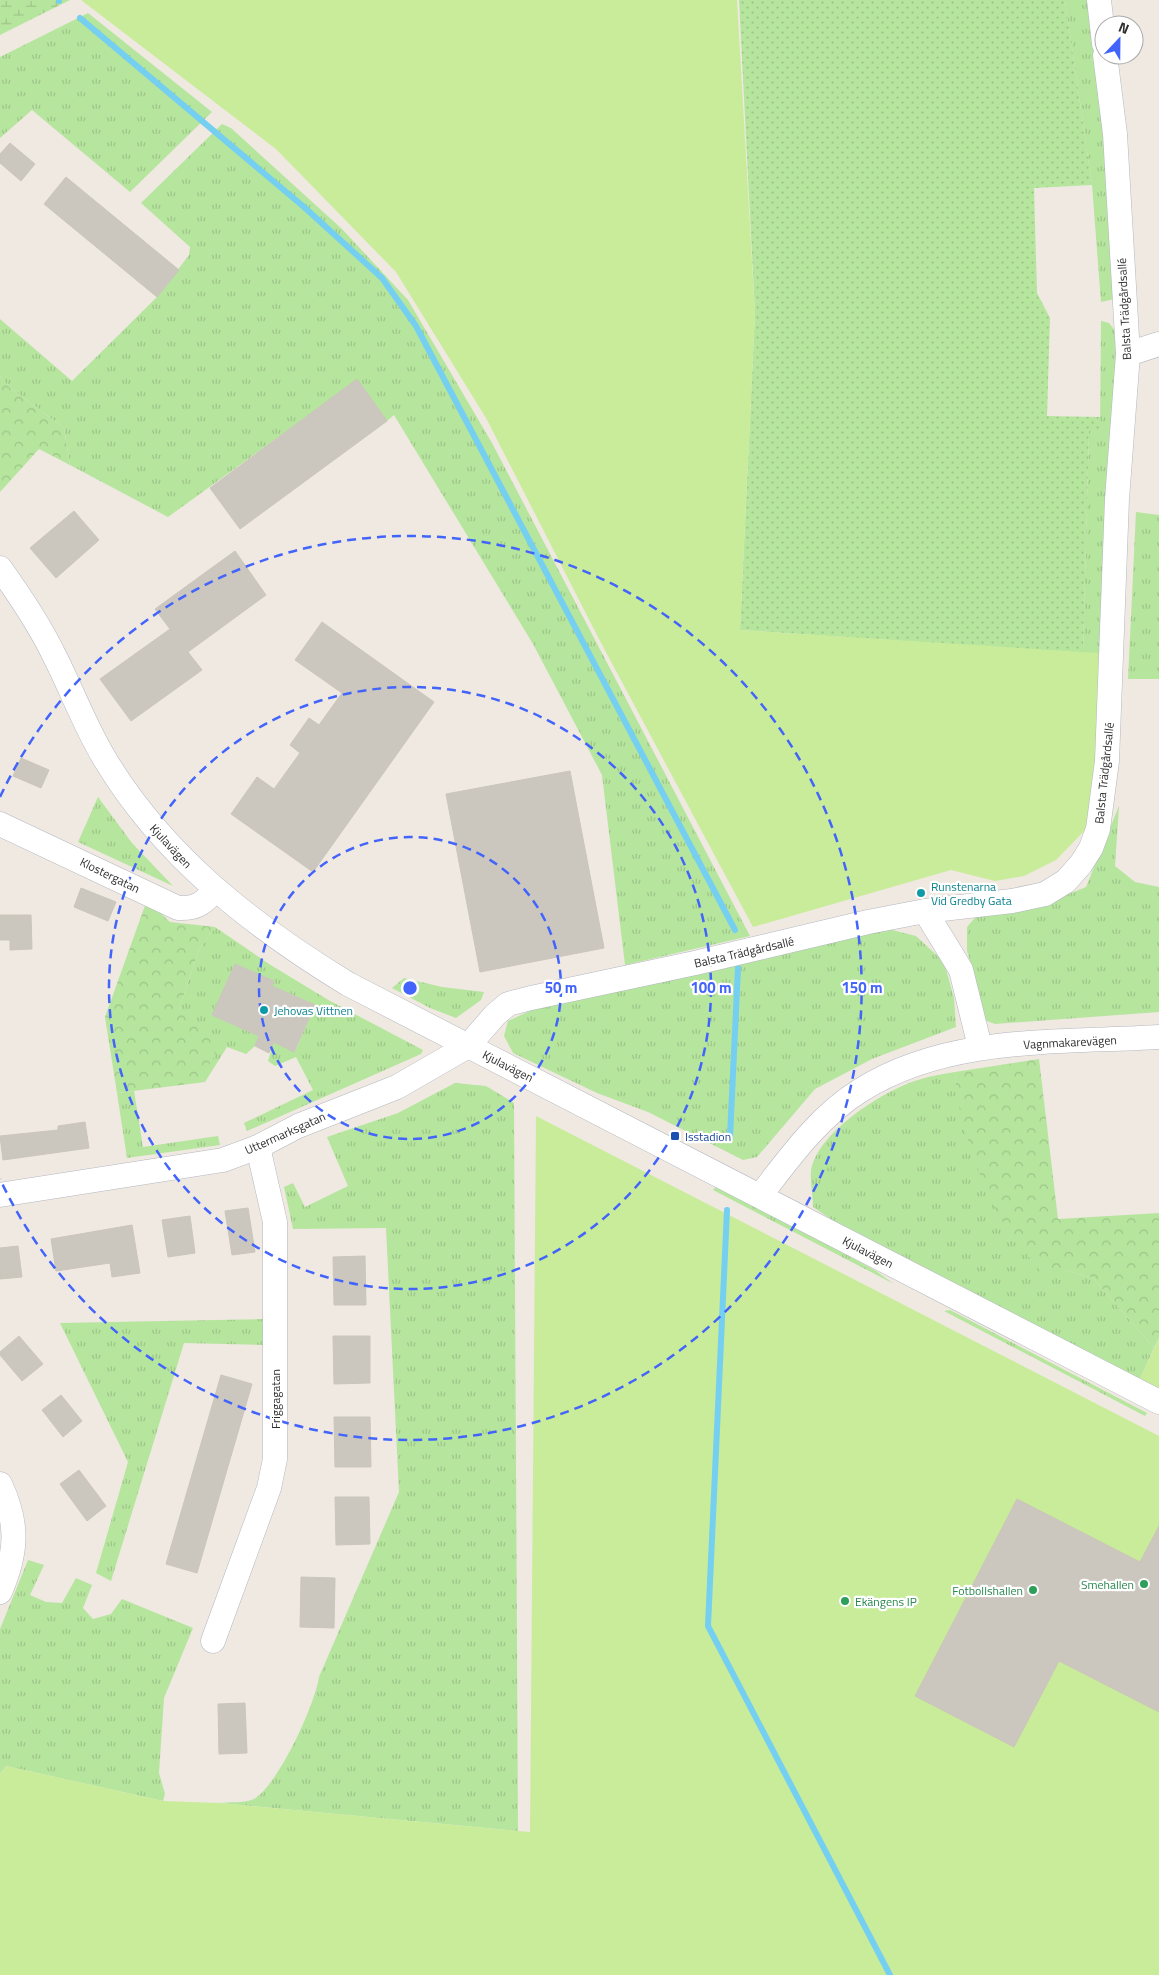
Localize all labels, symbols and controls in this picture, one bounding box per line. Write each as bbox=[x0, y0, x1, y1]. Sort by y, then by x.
north arrow bbox=[1094, 15, 1144, 65]
text: N bbox=[1116, 16, 1132, 39]
street label: Balsta Trädgårdsallé bbox=[1112, 258, 1136, 360]
street label: Balsta Trädgårdsallé bbox=[1089, 721, 1119, 825]
street label: Kjulavägen bbox=[145, 819, 197, 873]
street label: Klostergatan bbox=[77, 852, 143, 898]
place label: Runstenarna Vid Gredby Gata bbox=[931, 877, 1012, 910]
marker: Runstenarna Vid Gredby Gata bbox=[915, 887, 927, 899]
street label: Balsta Trädgårdsallé bbox=[692, 931, 796, 973]
text: 50 m bbox=[545, 976, 577, 999]
text: 100 m bbox=[690, 976, 732, 999]
text: 150 m bbox=[841, 976, 883, 999]
centre of rings bbox=[401, 979, 419, 997]
place label: Jehovas Vittnen bbox=[274, 1001, 353, 1020]
marker: Jehovas Vittnen bbox=[258, 1004, 270, 1016]
street label: Vagnmakarevägen bbox=[1023, 1030, 1117, 1054]
street label: Kjulavägen bbox=[479, 1045, 537, 1087]
street label: Uttermarksgatan bbox=[242, 1107, 328, 1159]
place label: Isstadion bbox=[685, 1127, 731, 1146]
marker: Isstadion bbox=[669, 1130, 681, 1142]
street label: Kjulavägen bbox=[839, 1231, 897, 1273]
street label: Friggagatan bbox=[266, 1369, 285, 1429]
place label: Smehallen bbox=[1081, 1575, 1134, 1594]
marker: Smehallen bbox=[1138, 1578, 1150, 1590]
place label: Fotbollshallen bbox=[952, 1581, 1023, 1600]
marker: Fotbollshallen bbox=[1027, 1584, 1039, 1596]
place label: Ekängens IP bbox=[855, 1592, 917, 1611]
marker: Ekängens IP bbox=[839, 1595, 851, 1607]

